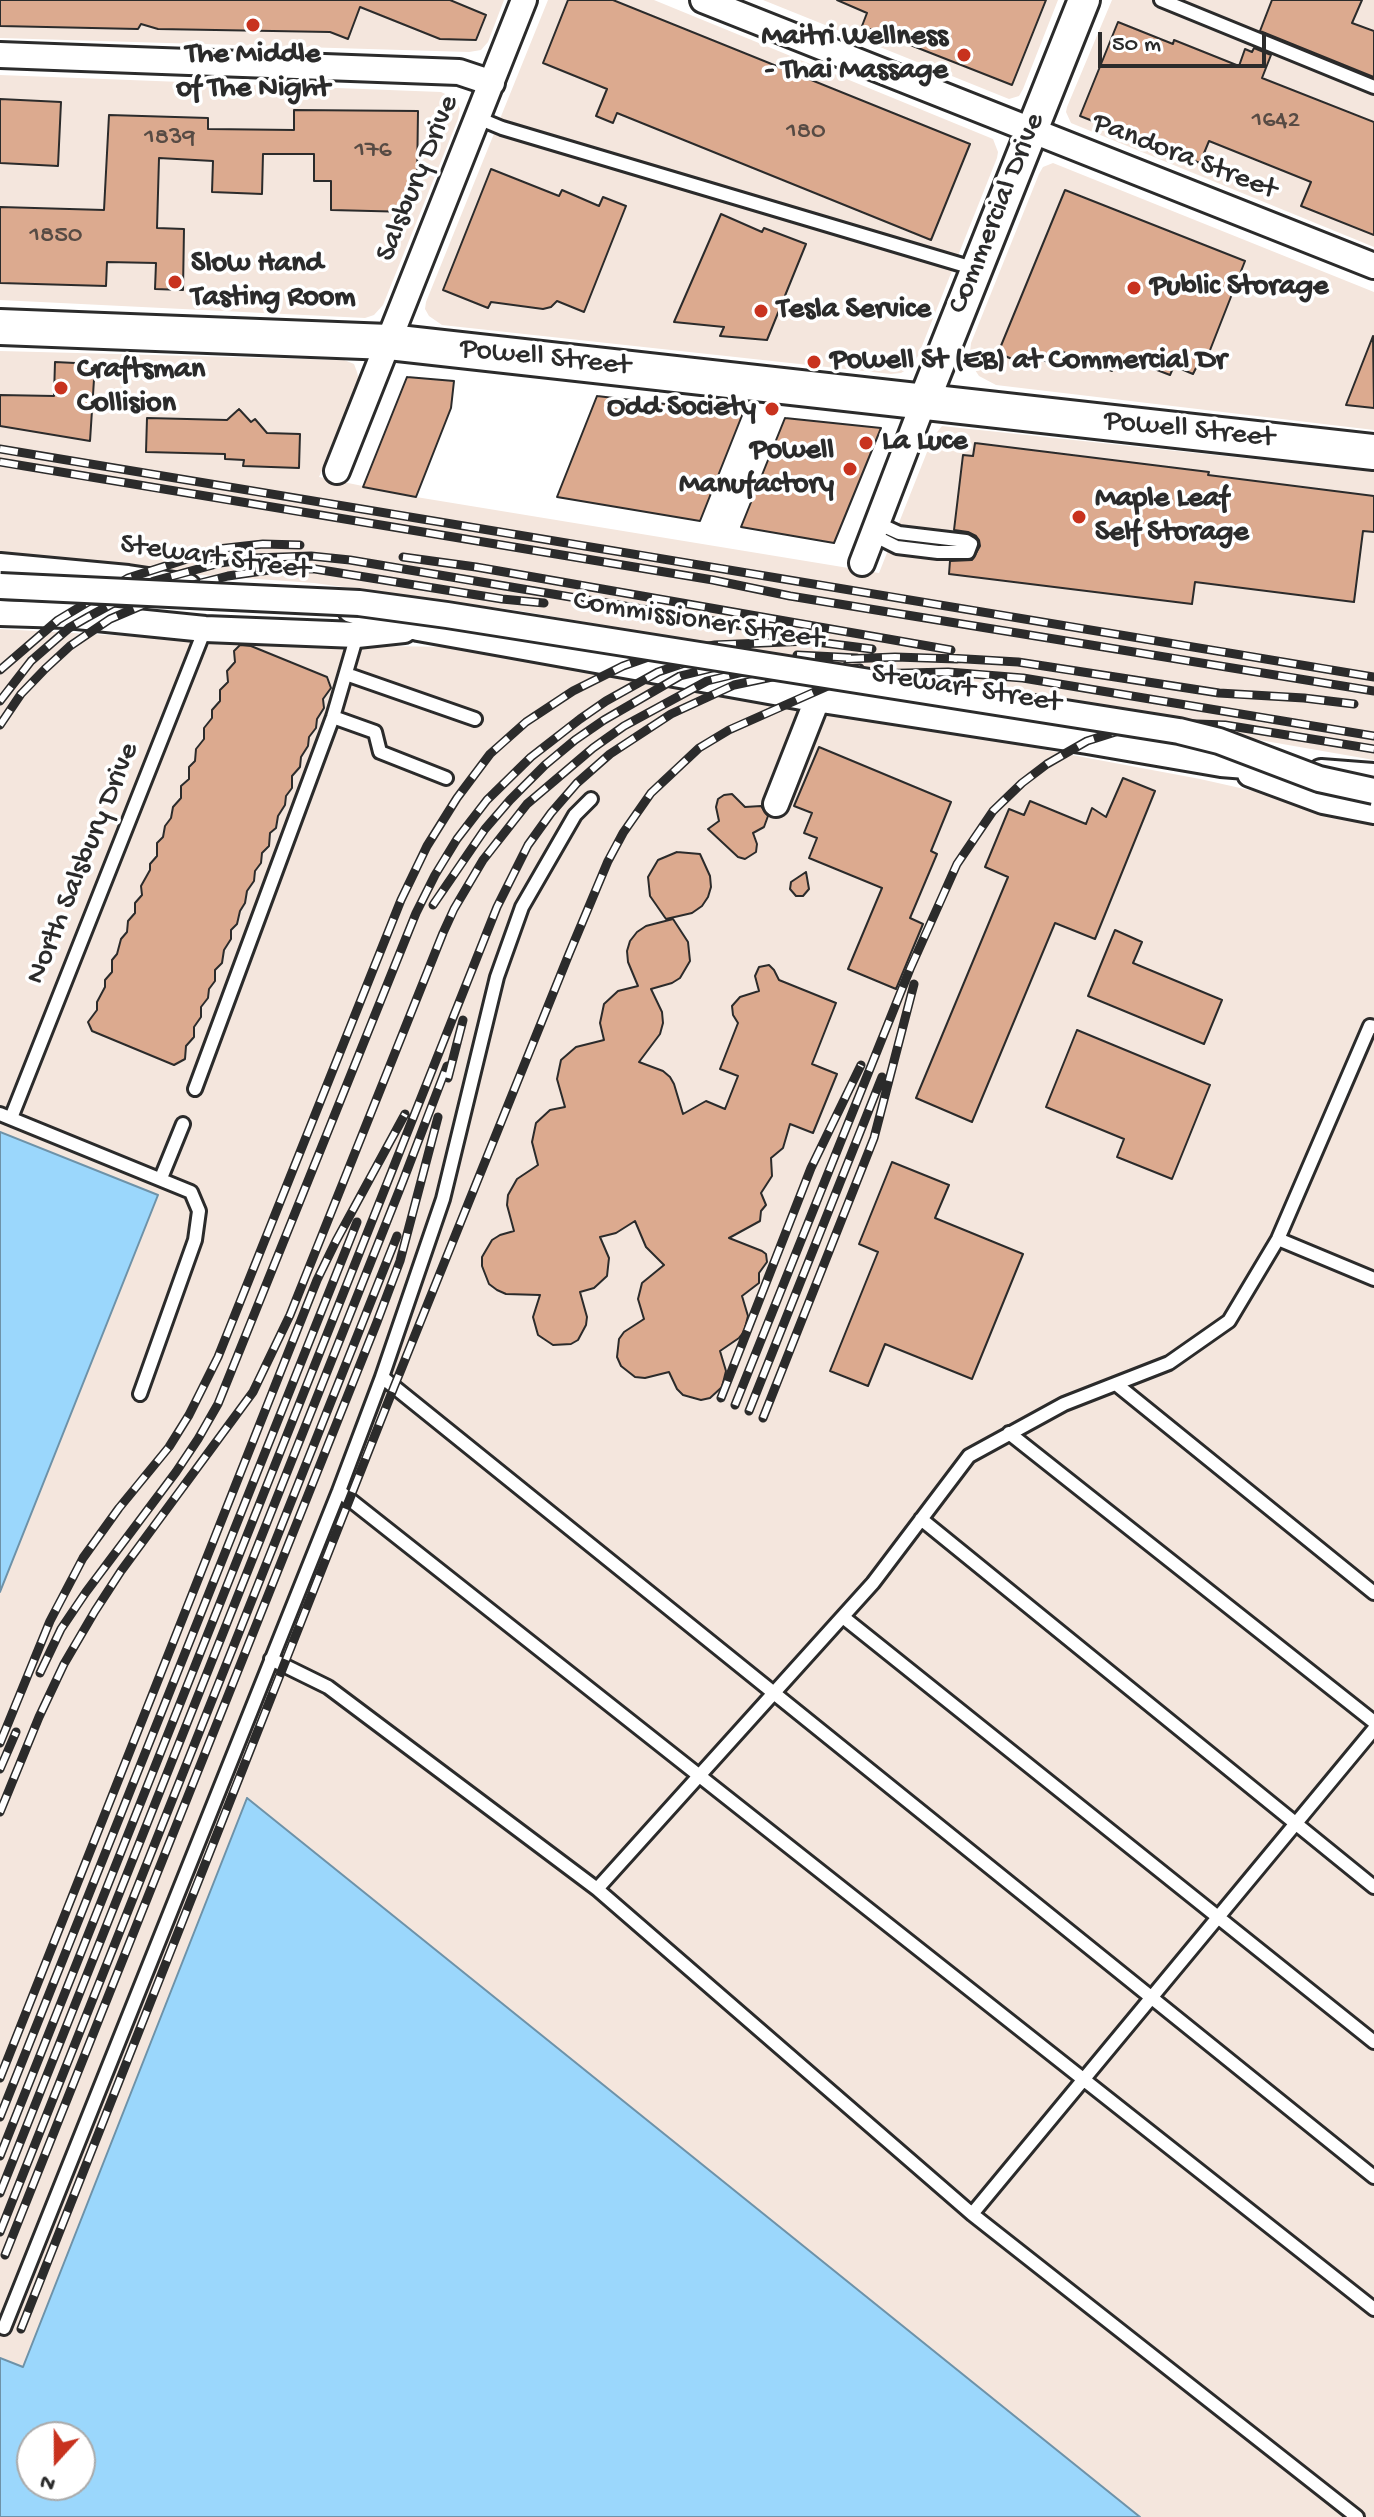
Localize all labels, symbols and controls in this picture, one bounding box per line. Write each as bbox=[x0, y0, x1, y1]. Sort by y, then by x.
marker: The Middle of The Night bbox=[244, 16, 262, 34]
scale bar bbox=[1102, 16, 1270, 66]
place label: Maitri Wellness - Thai Massage bbox=[762, 20, 948, 90]
text: 50 m bbox=[1112, 31, 1161, 60]
place label: The Middle of The Night bbox=[176, 38, 330, 108]
marker: Maitri Wellness - Thai Massage bbox=[955, 46, 973, 64]
street label: Salsbury Drive bbox=[369, 91, 469, 267]
street label: Pandora Street bbox=[1087, 106, 1281, 210]
house number: 1642 bbox=[1252, 106, 1300, 138]
street label: Commercial Drive bbox=[941, 109, 1055, 319]
house number: 180 bbox=[786, 117, 826, 149]
house number: 1839 bbox=[144, 123, 196, 155]
house number: 176 bbox=[354, 136, 392, 168]
house number: 1850 bbox=[29, 221, 83, 253]
place label: Slow Hand Tasting Room bbox=[191, 247, 356, 318]
place label: Public Storage bbox=[1150, 270, 1328, 306]
marker: Slow Hand Tasting Room bbox=[166, 273, 184, 291]
marker: Public Storage bbox=[1125, 279, 1143, 297]
place label: Tesla Service bbox=[777, 293, 931, 329]
marker: Tesla Service bbox=[752, 302, 770, 320]
street label: Powell Street bbox=[458, 332, 632, 386]
place label: Powell St (EB) at Commercial Dr bbox=[830, 344, 1226, 380]
place label: Craftsman Collision bbox=[77, 353, 205, 424]
marker: Powell St (EB) at Commercial Dr bbox=[805, 353, 823, 371]
marker: Craftsman Collision bbox=[52, 379, 70, 397]
place label: Odd Society bbox=[607, 391, 756, 427]
marker: Odd Society bbox=[763, 400, 781, 418]
street label: Powell Street bbox=[1102, 404, 1276, 458]
place label: La Luce bbox=[882, 425, 967, 461]
place label: Powell Manufactory bbox=[679, 434, 834, 504]
marker: La Luce bbox=[857, 434, 875, 452]
marker: Powell Manufactory bbox=[841, 460, 859, 478]
place label: Maple Leaf Self Storage bbox=[1095, 482, 1249, 552]
marker: Maple Leaf Self Storage bbox=[1070, 508, 1088, 526]
street label: Stewart Street bbox=[118, 528, 312, 590]
street label: Commissioner Street bbox=[570, 584, 826, 660]
street label: Stewart Street bbox=[869, 657, 1063, 723]
street label: North Salsbury Drive bbox=[19, 738, 149, 990]
north arrow bbox=[16, 2421, 96, 2501]
text: N bbox=[37, 2467, 59, 2496]

